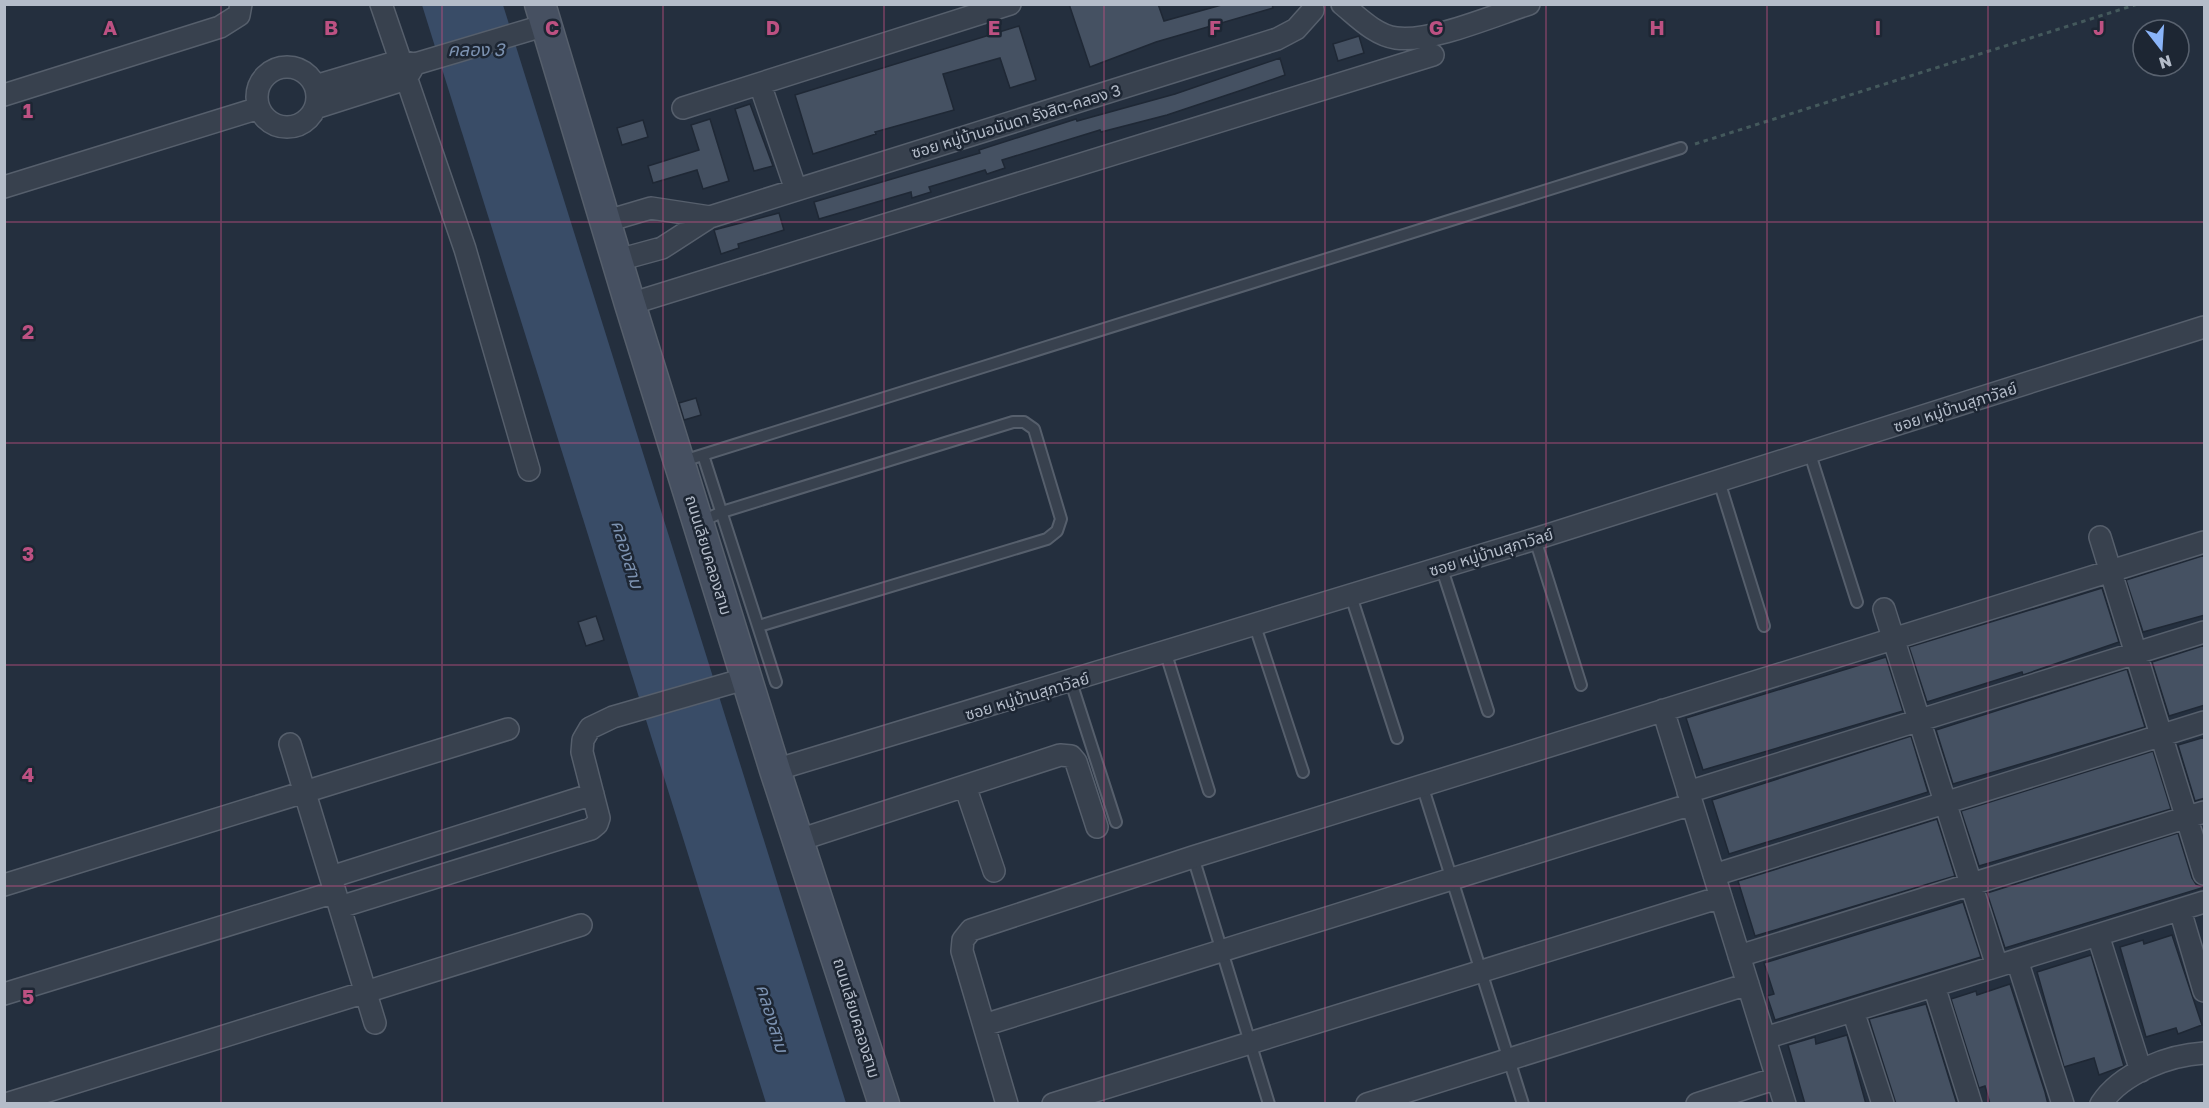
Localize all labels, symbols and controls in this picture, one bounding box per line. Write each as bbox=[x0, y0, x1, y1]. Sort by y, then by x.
text: A bbox=[103, 15, 117, 39]
text: B bbox=[324, 15, 338, 39]
text: C bbox=[545, 15, 559, 39]
text: D bbox=[766, 15, 780, 39]
text: E bbox=[988, 15, 1000, 39]
text: F bbox=[1209, 15, 1221, 39]
text: G bbox=[1429, 15, 1443, 39]
text: H bbox=[1649, 15, 1665, 39]
text: I bbox=[1875, 15, 1881, 39]
text: J bbox=[2093, 15, 2105, 39]
north arrow bbox=[2131, 18, 2191, 78]
water label: คลอง 3 bbox=[448, 38, 506, 60]
text: N bbox=[2157, 51, 2174, 74]
street label: ซอย หมู่บ้านอนันดา รังสิต-คลอง 3 bbox=[909, 80, 1123, 162]
text: 1 bbox=[23, 98, 33, 122]
text: 2 bbox=[22, 319, 34, 343]
street label: ซอย หมู่บ้านสุภาวัลย์ bbox=[1891, 378, 2019, 436]
street label: ถนนเลียบคลองสาม bbox=[681, 493, 737, 617]
water label: คลองสาม bbox=[607, 517, 649, 593]
street label: ซอย หมู่บ้านสุภาวัลย์ bbox=[1427, 524, 1556, 580]
text: 3 bbox=[22, 541, 34, 565]
street label: ซอย หมู่บ้านสุภาวัลย์ bbox=[963, 668, 1092, 724]
text: 4 bbox=[22, 762, 34, 786]
street label: ถนนเลียบคลองสาม bbox=[829, 956, 885, 1080]
water label: คลองสาม bbox=[752, 981, 794, 1057]
text: 5 bbox=[22, 984, 34, 1008]

